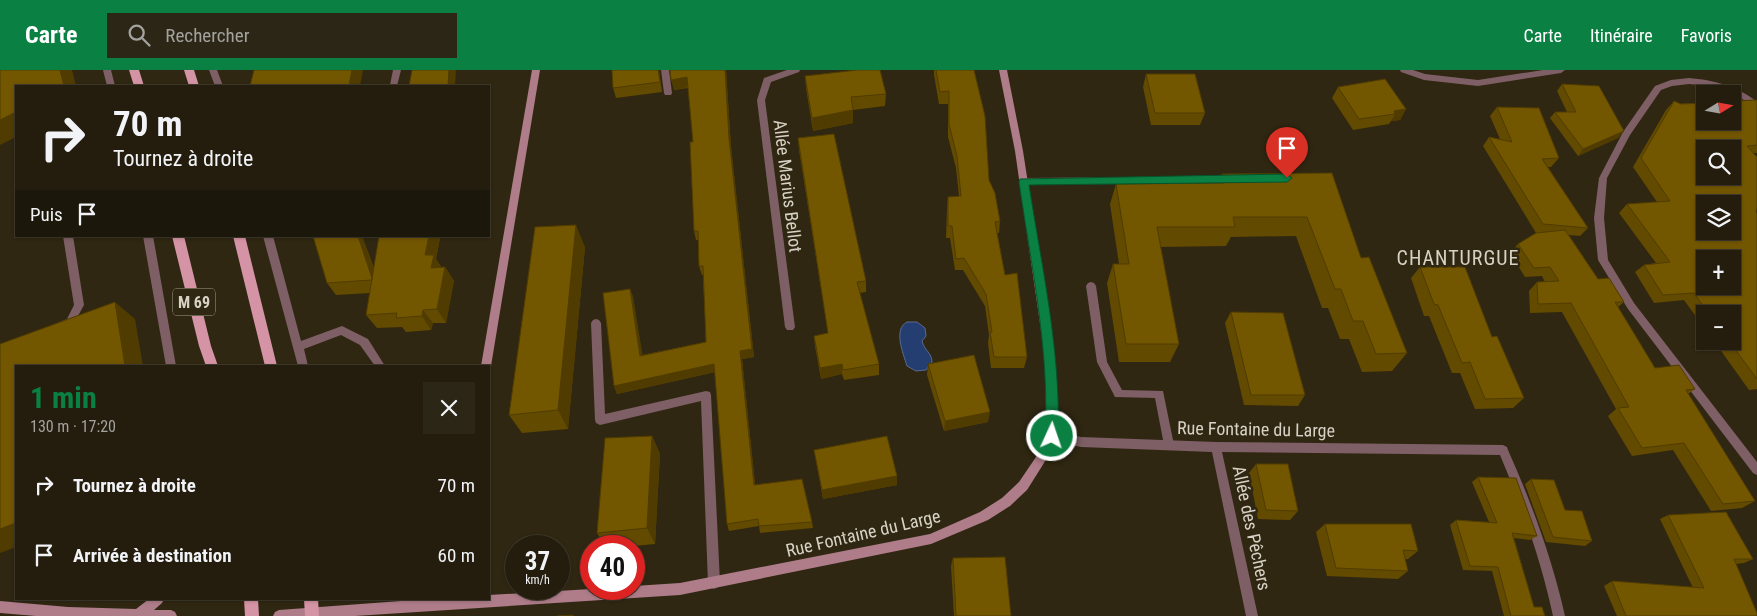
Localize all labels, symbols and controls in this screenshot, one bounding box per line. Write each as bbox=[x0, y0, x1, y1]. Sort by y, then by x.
search box bbox=[107, 13, 457, 58]
text: Carte bbox=[25, 21, 77, 49]
icon: search bbox=[125, 21, 153, 49]
text: Rechercher bbox=[165, 24, 249, 47]
text: Carte bbox=[1523, 25, 1562, 46]
text: Itinéraire bbox=[1590, 25, 1653, 46]
text: Favoris bbox=[1681, 25, 1732, 46]
north arrow bbox=[1696, 85, 1741, 130]
map controls bbox=[1696, 85, 1741, 350]
text: 70 m bbox=[113, 104, 182, 145]
icon: right bbox=[30, 105, 95, 170]
street label: Allée Marius Bellot bbox=[769, 119, 807, 253]
pin bbox=[1266, 127, 1308, 178]
icon: arrive bbox=[1273, 134, 1301, 162]
button: search bbox=[1696, 140, 1741, 185]
text: Tournez à droite bbox=[113, 146, 253, 171]
button: layers bbox=[1696, 195, 1741, 240]
icon: arrive bbox=[73, 200, 101, 228]
text: Puis bbox=[30, 203, 63, 226]
district label: CHANTURGUE bbox=[1397, 246, 1519, 270]
button: + bbox=[1696, 250, 1741, 295]
road number: M 69 bbox=[173, 288, 215, 316]
button: − bbox=[1696, 305, 1741, 350]
text: 1 min bbox=[30, 380, 97, 415]
button: close bbox=[423, 382, 475, 434]
position arrow bbox=[1025, 409, 1077, 461]
text: 130 m · 17:20 bbox=[30, 417, 116, 436]
street label: Rue Fontaine du Large bbox=[1177, 417, 1335, 441]
street label: Allée des Pêchers bbox=[1229, 464, 1275, 592]
icon: right bbox=[30, 471, 58, 499]
text: Tournez à droite bbox=[73, 474, 196, 497]
text: 70 m bbox=[438, 474, 475, 497]
street label: Rue Fontaine du Large bbox=[784, 505, 942, 561]
speed limit sign: 40 bbox=[580, 535, 645, 600]
icon: arrive bbox=[30, 541, 58, 569]
text: Arrivée à destination bbox=[73, 544, 232, 567]
text: 60 m bbox=[438, 544, 475, 567]
text: 37 bbox=[525, 547, 550, 576]
text: km/h bbox=[525, 573, 550, 587]

